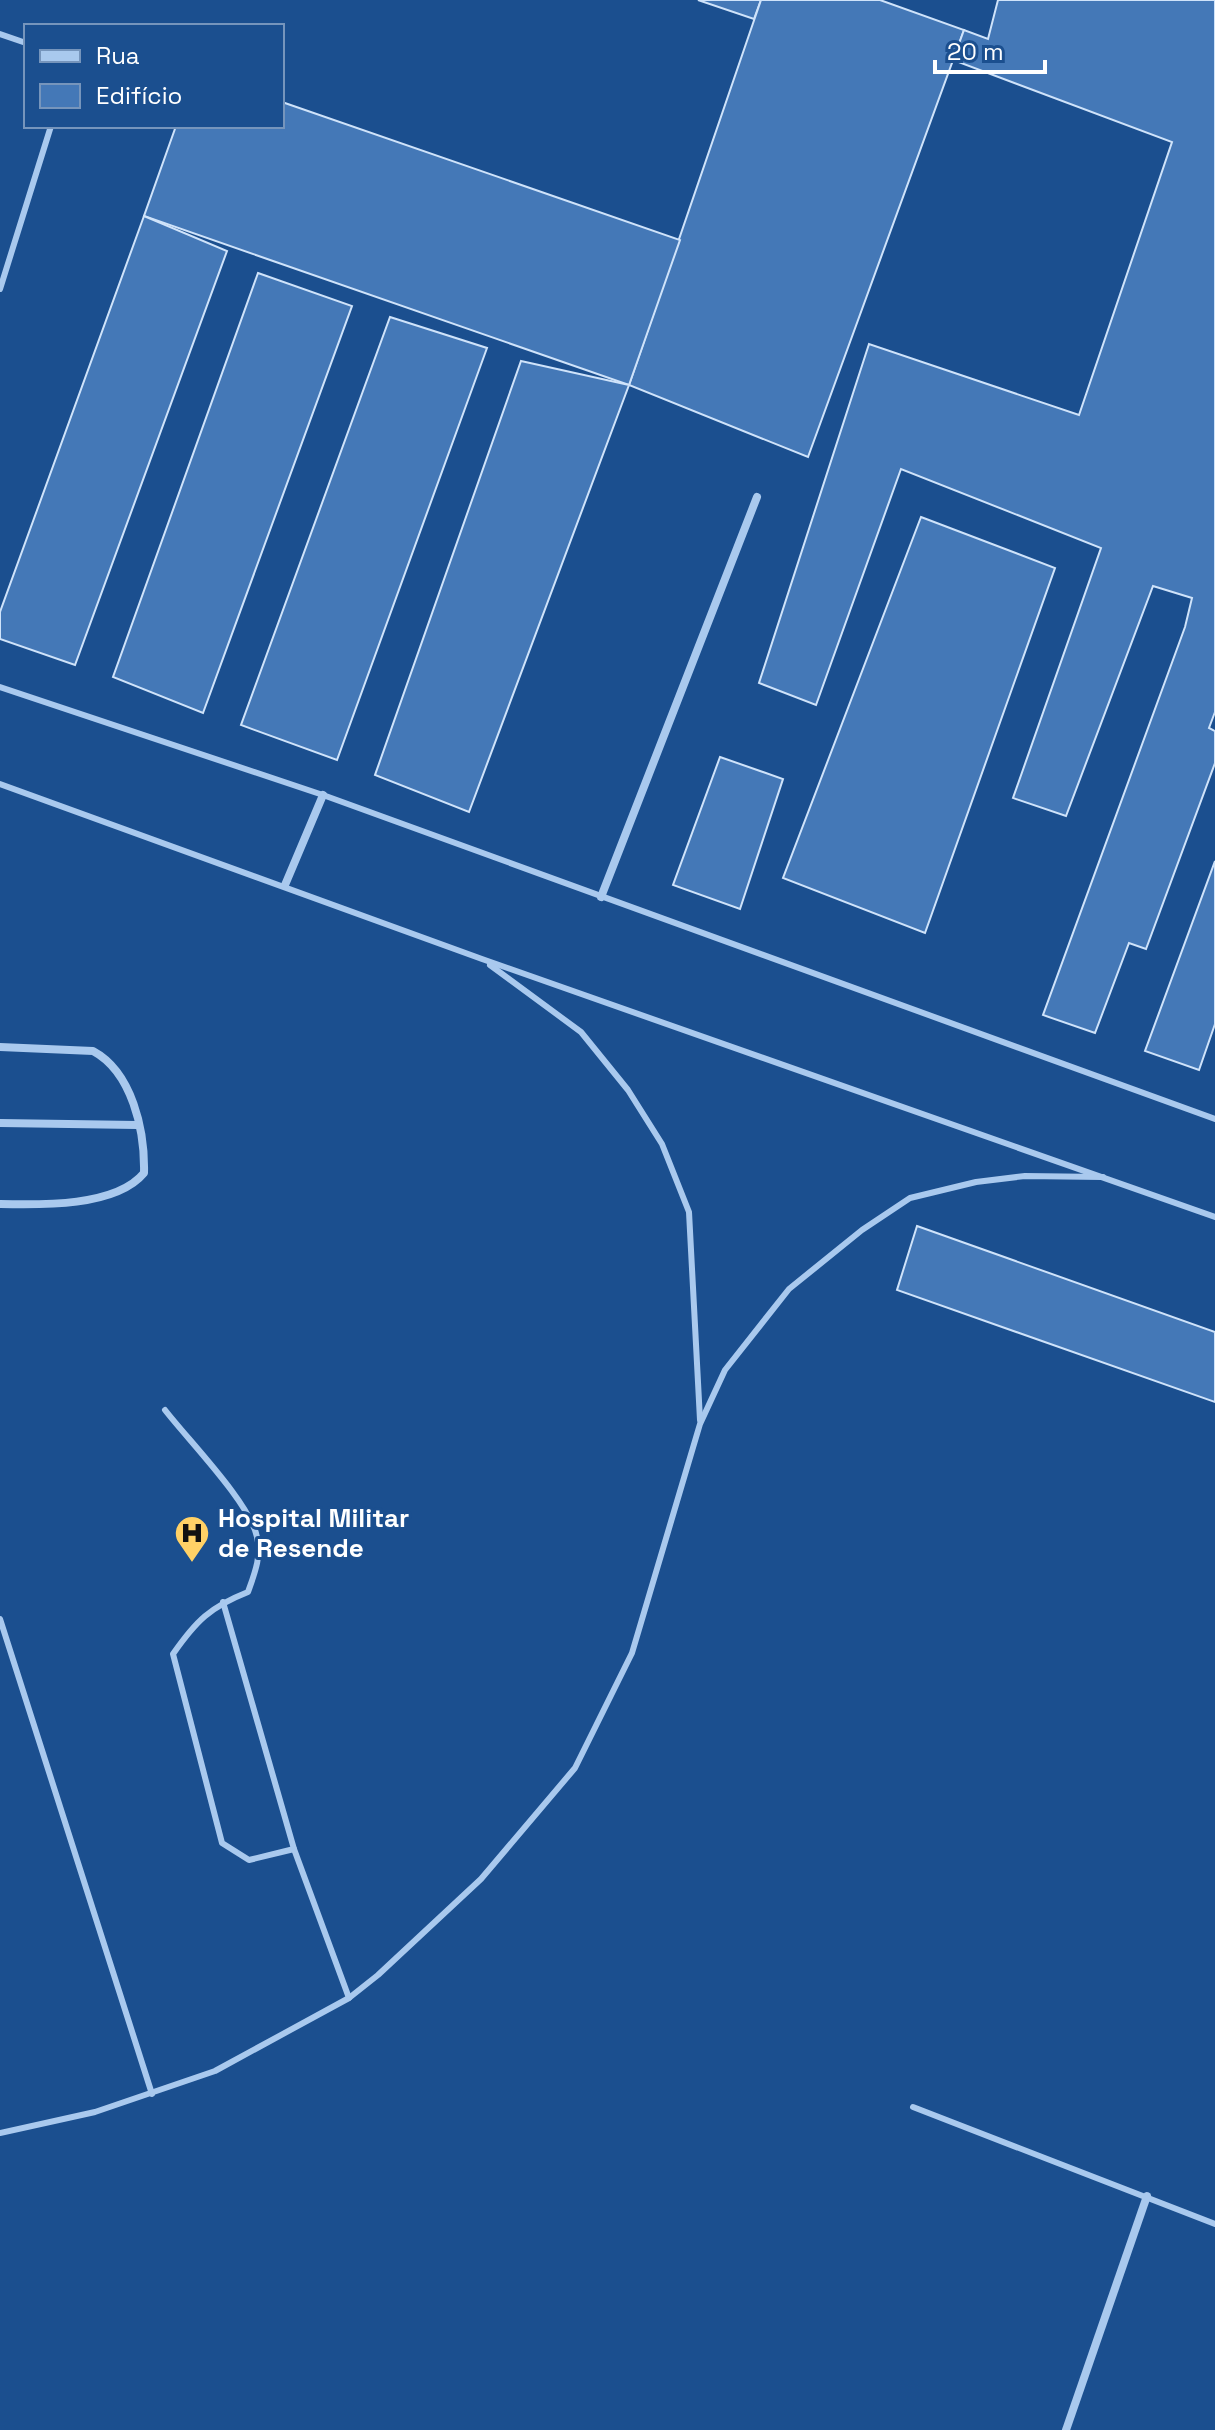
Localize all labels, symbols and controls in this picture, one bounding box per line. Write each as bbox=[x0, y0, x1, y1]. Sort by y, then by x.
legend bbox=[24, 24, 284, 128]
scale bar bbox=[935, 24, 1045, 74]
text: 20 m bbox=[947, 36, 1004, 67]
text: Rua bbox=[96, 40, 140, 71]
text: Edifício bbox=[96, 80, 182, 111]
place label: Hospital Militar de Resende bbox=[218, 1501, 409, 1565]
hospital icon: Hospital Militar de Resende bbox=[173, 1514, 211, 1564]

